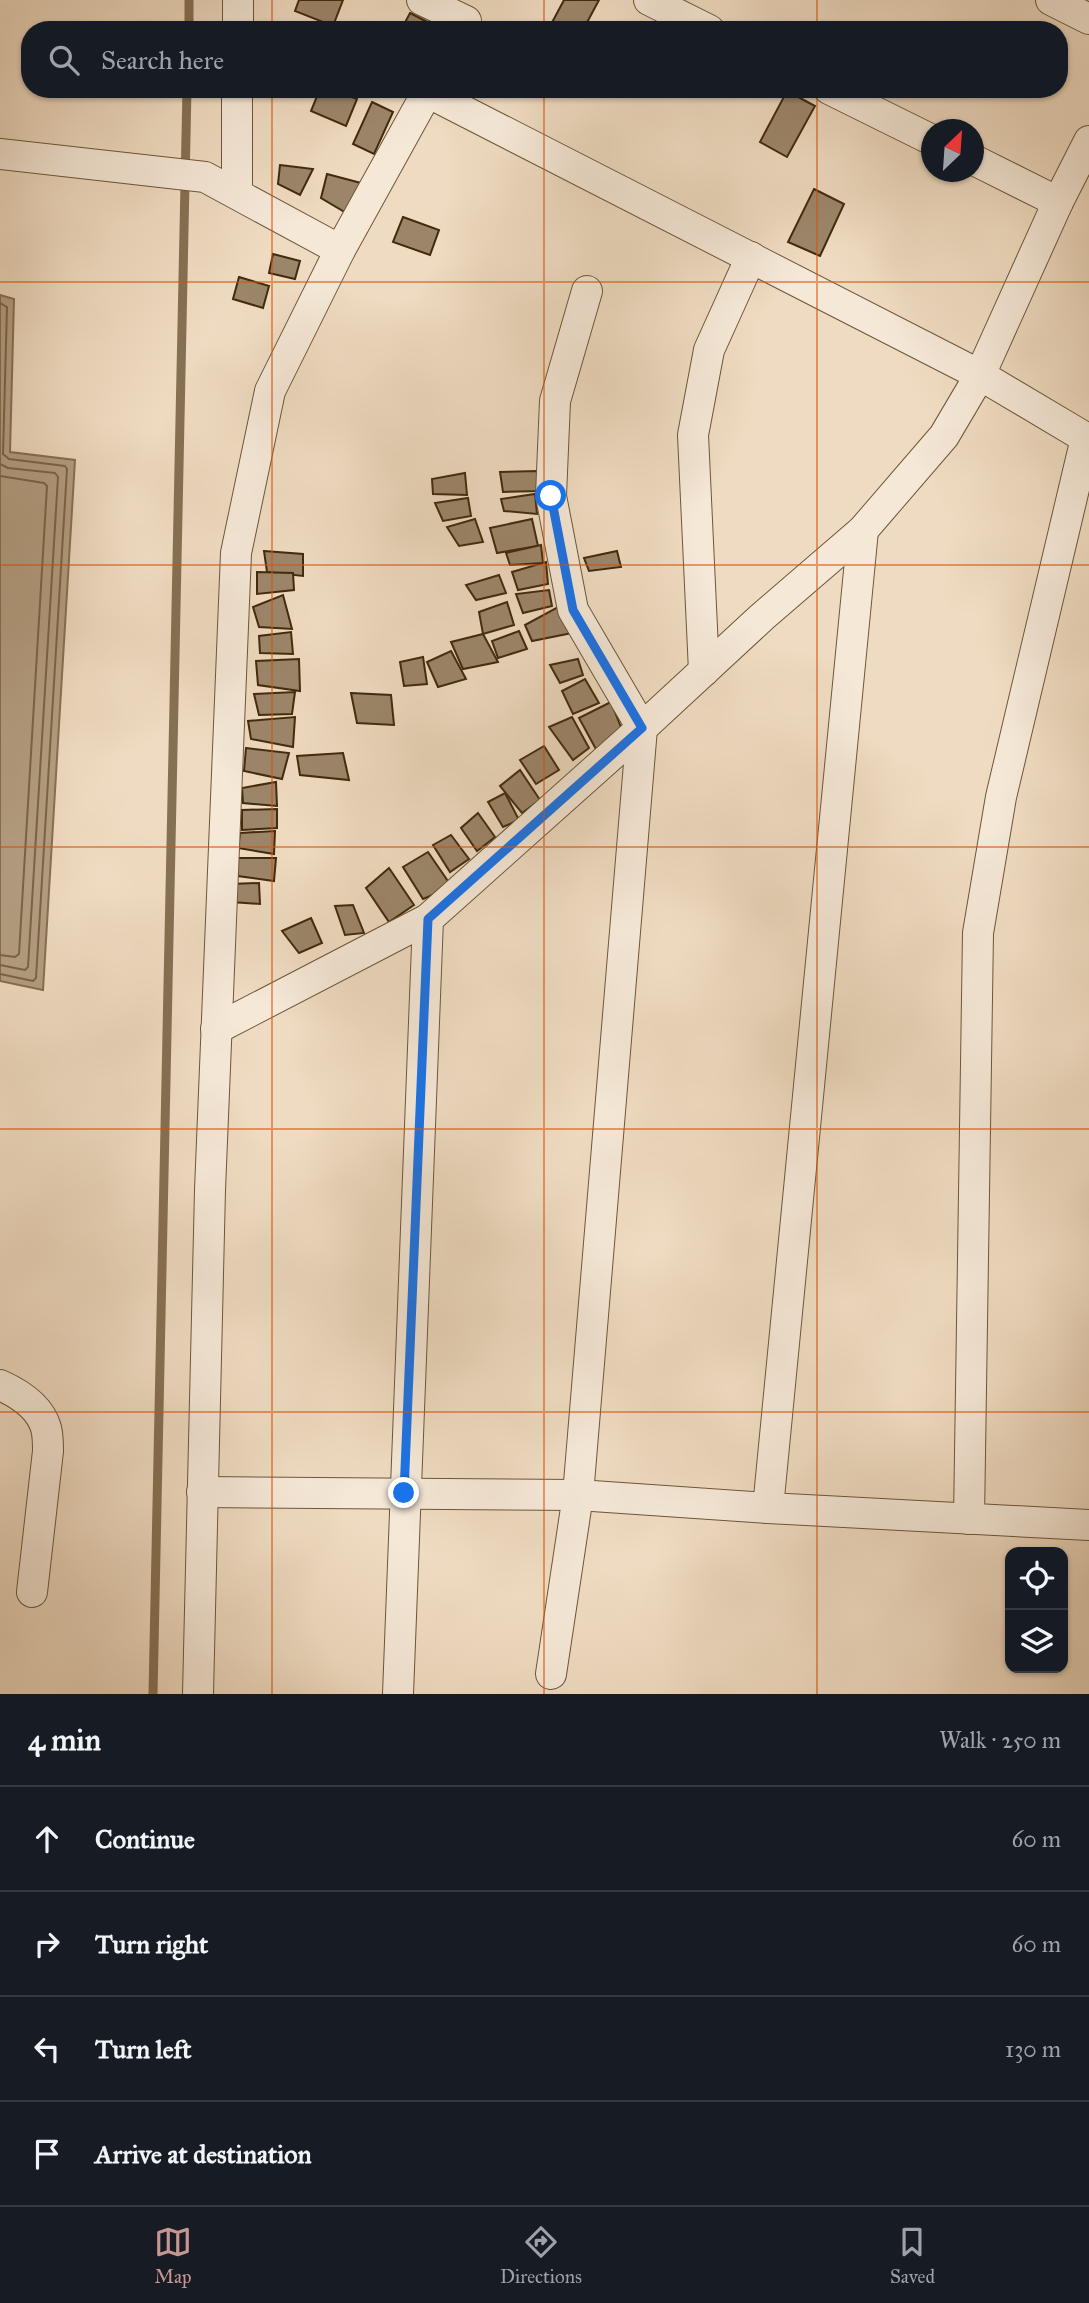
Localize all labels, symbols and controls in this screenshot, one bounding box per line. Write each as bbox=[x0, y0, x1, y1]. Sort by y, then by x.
search box bbox=[21, 21, 1068, 98]
icon: search bbox=[45, 41, 83, 79]
text: Search here bbox=[101, 44, 224, 76]
north arrow bbox=[921, 119, 984, 182]
route start bbox=[535, 480, 566, 511]
route end bbox=[388, 1477, 419, 1508]
map controls bbox=[1005, 1547, 1068, 1673]
button: locate bbox=[1005, 1547, 1068, 1610]
button: layers bbox=[1005, 1610, 1068, 1673]
text: 4 min bbox=[28, 1722, 101, 1758]
text: Walk · 250 m bbox=[939, 1726, 1061, 1754]
icon: ahead bbox=[28, 1820, 66, 1858]
text: Continue bbox=[95, 1823, 195, 1855]
text: 60 m bbox=[1012, 1825, 1061, 1853]
icon: right bbox=[28, 1925, 66, 1963]
text: Turn right bbox=[95, 1928, 208, 1960]
text: 60 m bbox=[1012, 1930, 1061, 1958]
icon: left bbox=[28, 2030, 66, 2068]
text: Turn left bbox=[95, 2033, 191, 2065]
text: 130 m bbox=[1005, 2035, 1061, 2063]
icon: arrive bbox=[28, 2135, 66, 2173]
text: Arrive at destination bbox=[95, 2138, 312, 2170]
tab: Map bbox=[154, 2223, 192, 2288]
tab: Directions bbox=[500, 2223, 582, 2288]
tab: Saved bbox=[890, 2223, 935, 2288]

